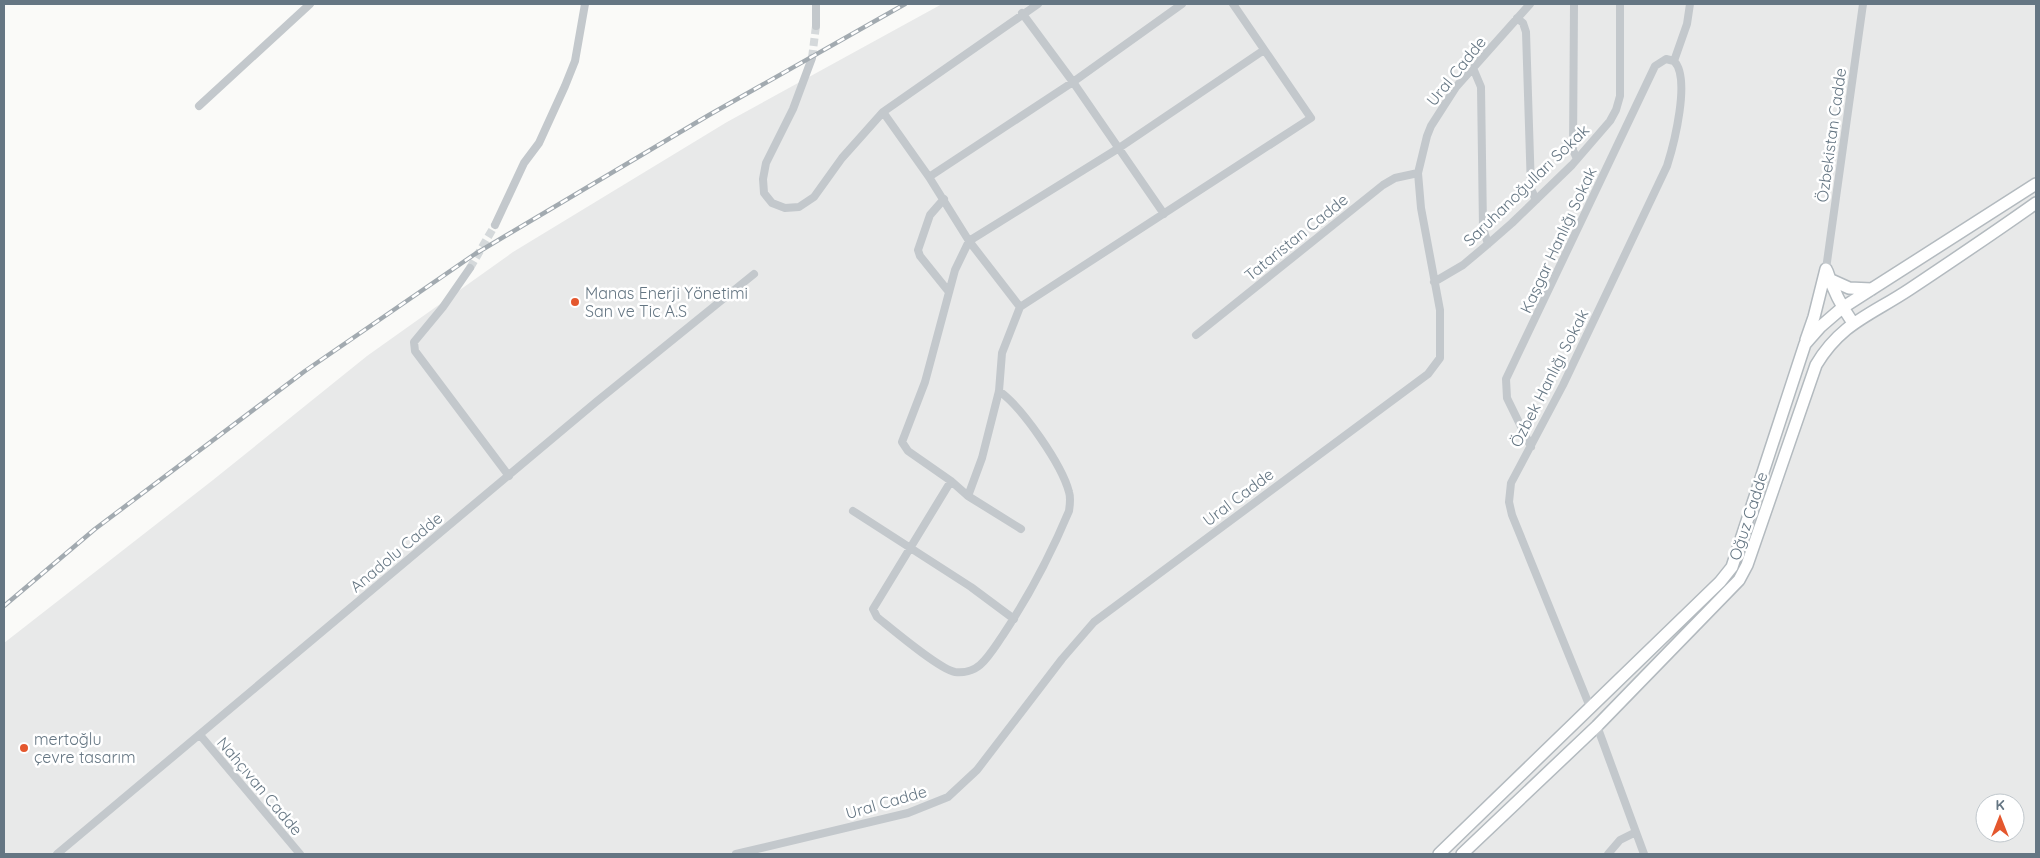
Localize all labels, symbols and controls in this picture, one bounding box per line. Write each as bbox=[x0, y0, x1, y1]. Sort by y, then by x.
street label: Ural Cadde bbox=[1422, 32, 1490, 110]
street label: Özbekistan Cadde bbox=[1812, 67, 1850, 203]
street label: Saruhanoğulları Sokak bbox=[1459, 120, 1593, 250]
street label: Kaşgar Hanlığı Sokak bbox=[1515, 164, 1601, 316]
street label: Tataristan Cadde bbox=[1240, 189, 1352, 285]
place label: Manas Enerji Yönetimi San ve Tic A.S bbox=[585, 283, 748, 321]
marker: Manas Enerji Yönetimi San ve Tic A.S bbox=[569, 296, 581, 308]
street label: Özbek Hanlığı Sokak bbox=[1506, 306, 1592, 450]
street label: Ural Cadde bbox=[1199, 464, 1277, 530]
street label: Oğuz Cadde bbox=[1724, 469, 1772, 563]
street label: Anadolu Cadde bbox=[346, 508, 446, 596]
place label: mertoğlu çevre tasarım bbox=[34, 729, 136, 767]
street label: Nahçıvan Cadde bbox=[213, 733, 307, 839]
marker: mertoğlu çevre tasarım bbox=[18, 742, 30, 754]
street label: Ural Cadde bbox=[843, 781, 929, 823]
north arrow bbox=[1975, 793, 2025, 843]
text: K bbox=[1995, 796, 2005, 814]

